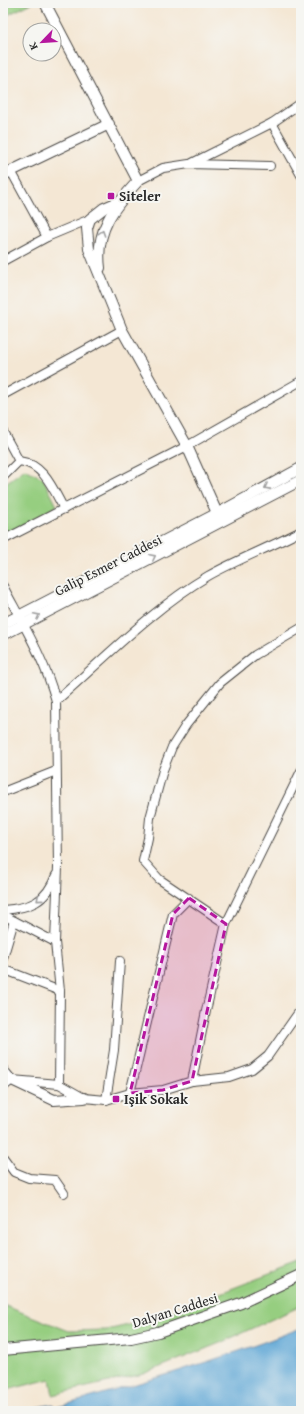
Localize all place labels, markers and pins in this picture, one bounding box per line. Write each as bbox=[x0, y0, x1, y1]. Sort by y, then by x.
place label: Siteler bbox=[119, 186, 161, 206]
marker: Siteler bbox=[106, 191, 116, 201]
place label: Işik Sokak bbox=[124, 1089, 189, 1109]
marker: Işik Sokak bbox=[111, 1094, 121, 1104]

